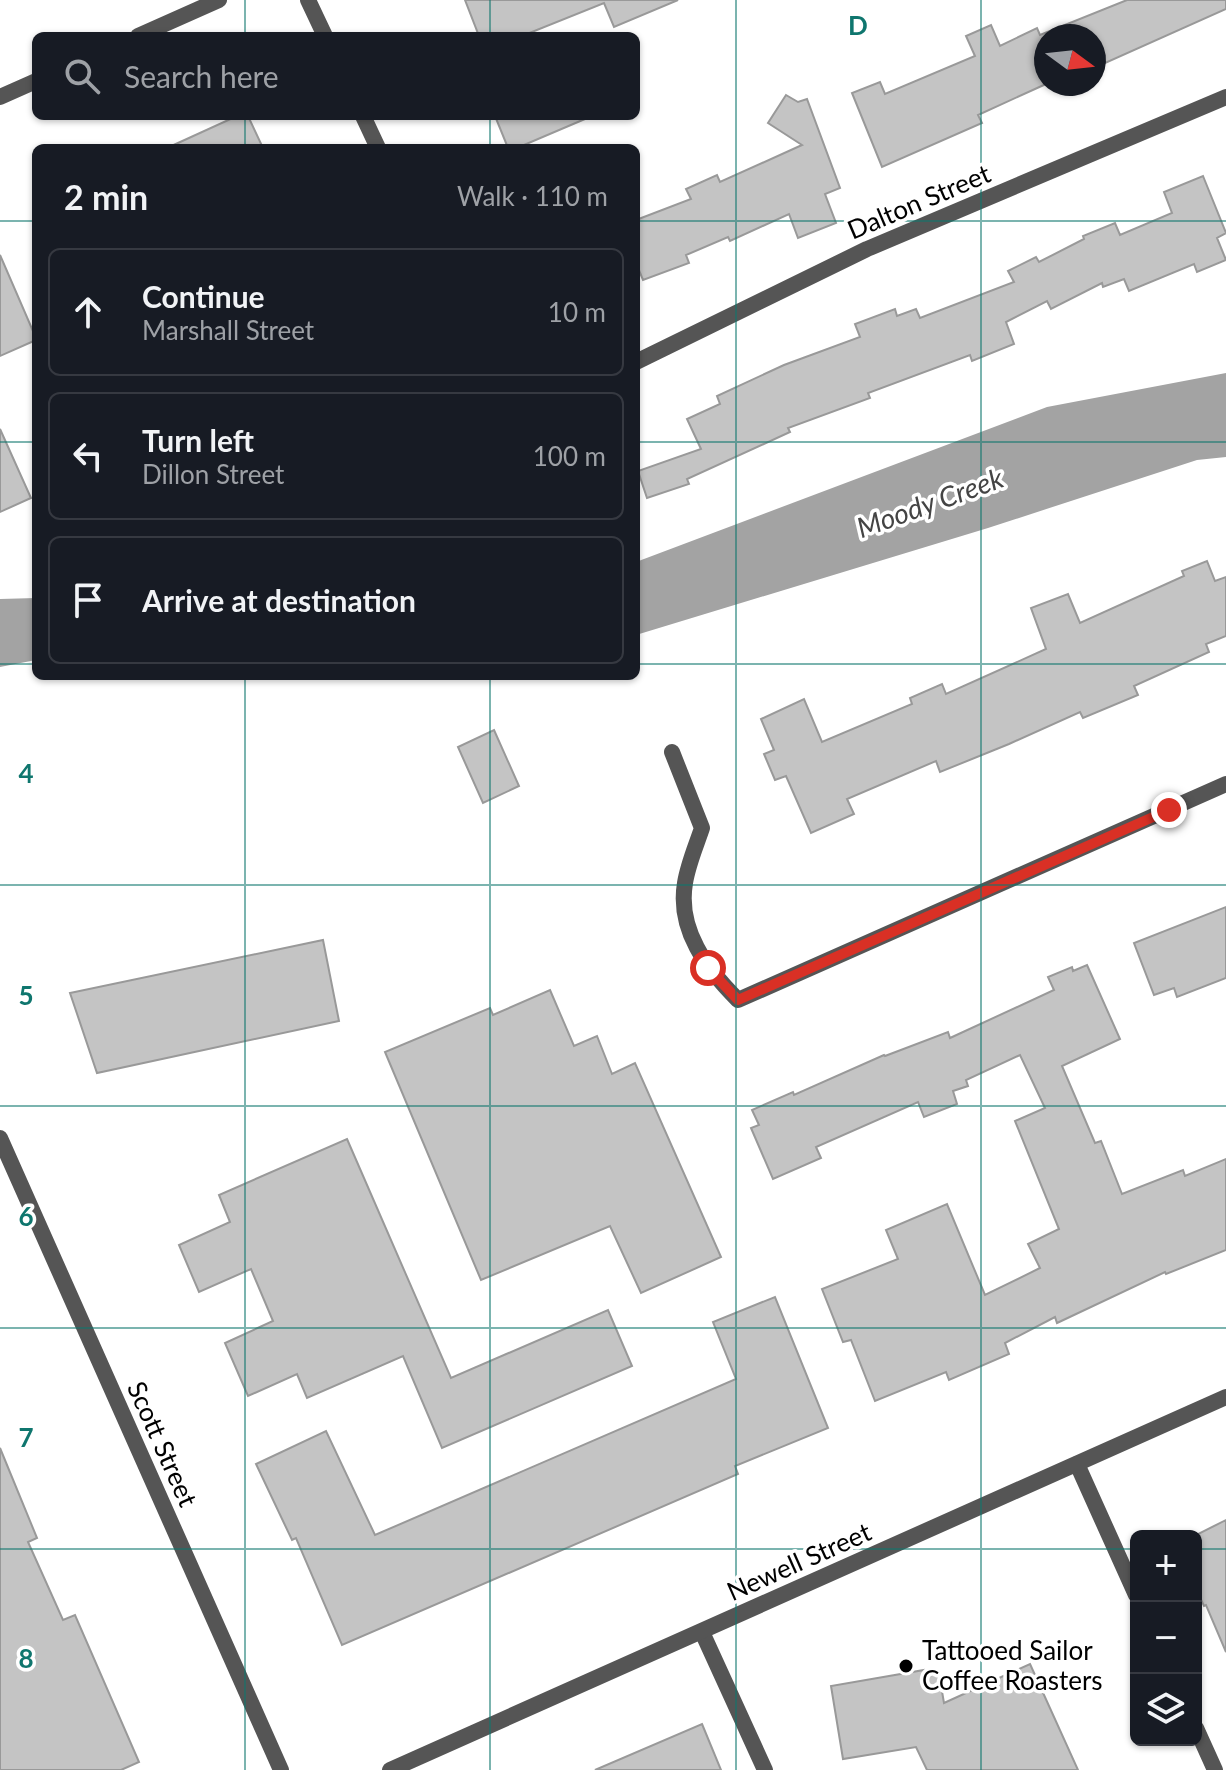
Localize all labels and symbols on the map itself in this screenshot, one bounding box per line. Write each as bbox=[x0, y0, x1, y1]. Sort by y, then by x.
text: D bbox=[848, 9, 868, 41]
north arrow bbox=[1034, 24, 1106, 96]
street label: Dalton Street bbox=[842, 156, 995, 246]
water label: Moody Creek bbox=[852, 460, 1008, 544]
text: 4 bbox=[18, 757, 34, 789]
route end bbox=[1151, 792, 1187, 828]
route start bbox=[690, 950, 726, 986]
text: 5 bbox=[18, 979, 34, 1011]
text: 6 bbox=[18, 1200, 34, 1232]
street label: Scott Street bbox=[121, 1376, 205, 1512]
text: 7 bbox=[18, 1421, 34, 1453]
street label: Newell Street bbox=[722, 1515, 876, 1607]
place label: Tattooed Sailor Coffee Roasters bbox=[922, 1634, 1103, 1696]
text: 8 bbox=[18, 1642, 34, 1674]
marker: Tattooed Sailor Coffee Roasters bbox=[897, 1657, 915, 1675]

